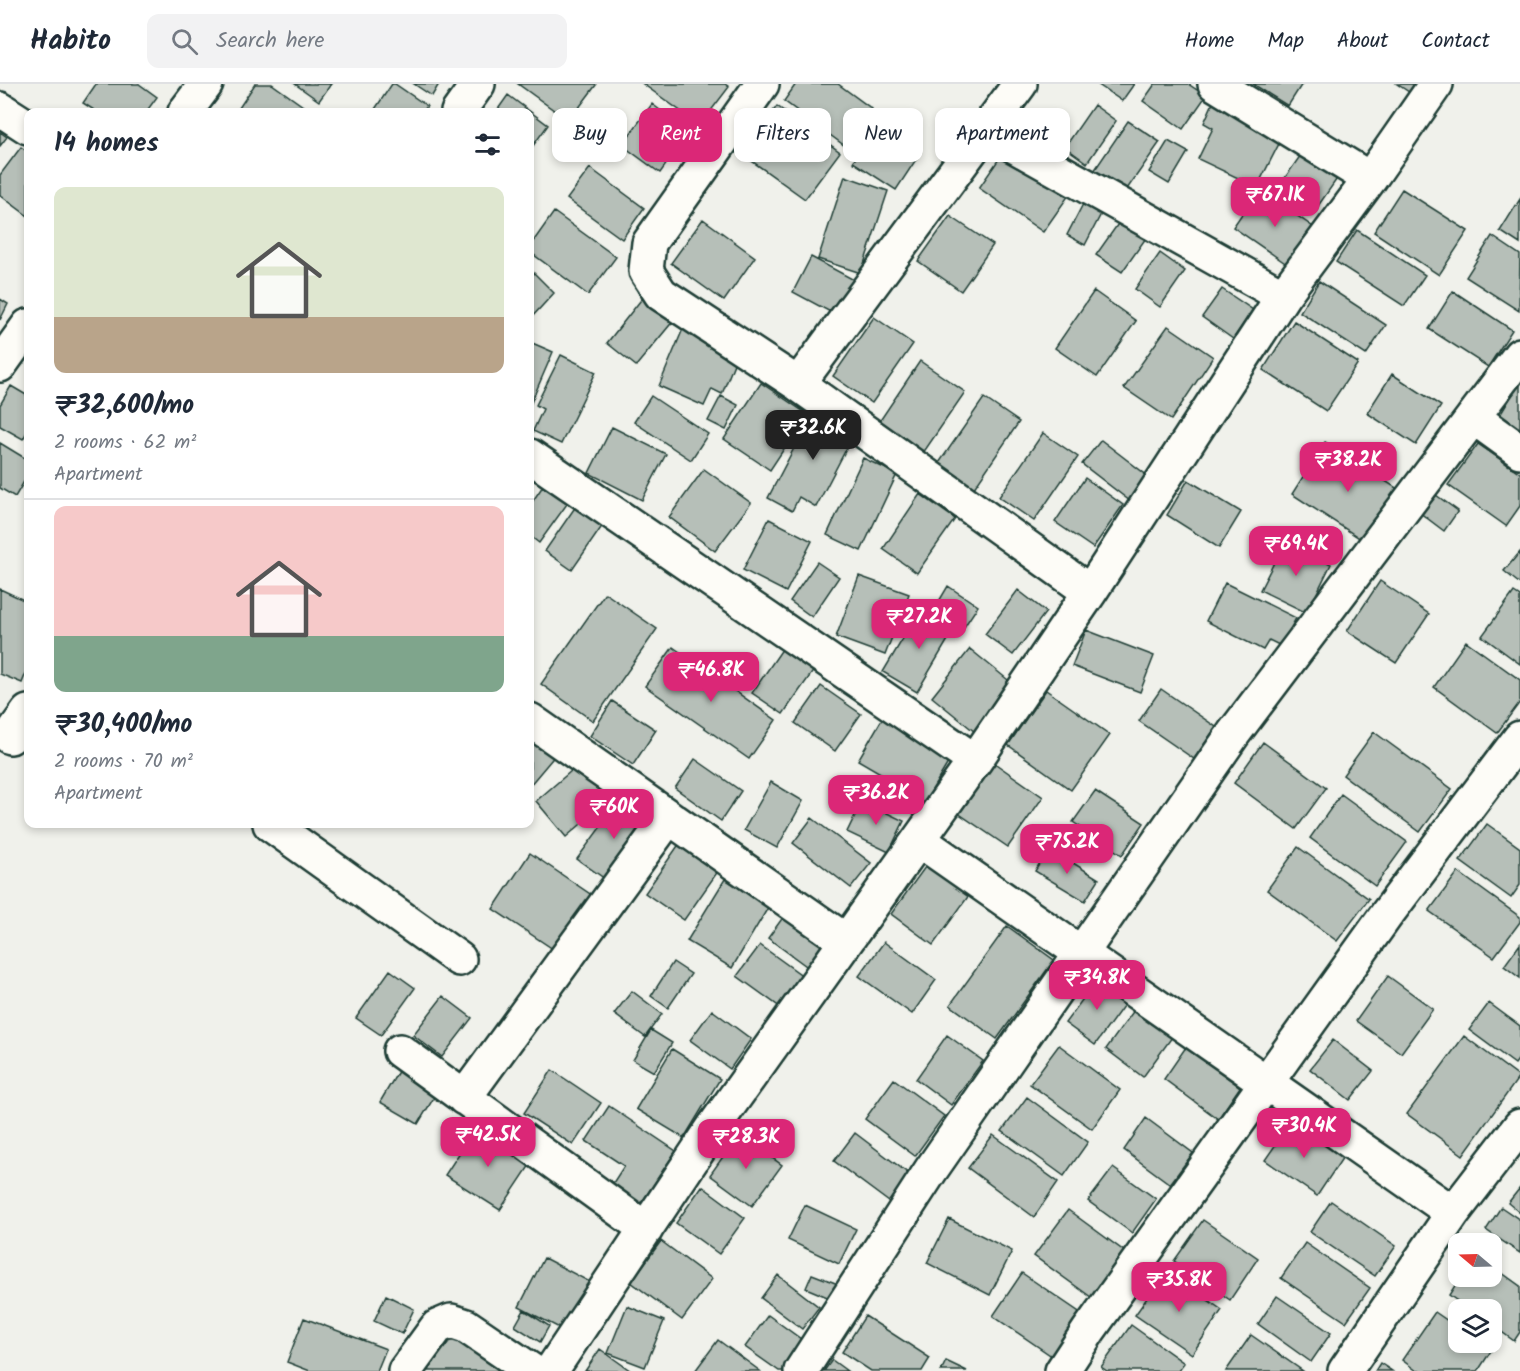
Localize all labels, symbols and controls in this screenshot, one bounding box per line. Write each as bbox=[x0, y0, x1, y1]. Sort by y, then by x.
search box bbox=[147, 14, 567, 68]
text: Habito bbox=[30, 19, 111, 64]
text: Search here bbox=[216, 24, 325, 59]
icon: search bbox=[168, 25, 201, 58]
text: Home bbox=[1185, 25, 1234, 58]
text: Map bbox=[1267, 25, 1304, 58]
text: About bbox=[1337, 25, 1388, 58]
text: Contact bbox=[1421, 25, 1490, 58]
chip: Buy bbox=[552, 108, 627, 162]
chip: Rent bbox=[639, 108, 722, 162]
chip: Filters bbox=[734, 108, 831, 162]
chip: New bbox=[843, 108, 923, 162]
chip: Apartment bbox=[935, 108, 1070, 162]
text: 14 homes bbox=[54, 123, 159, 165]
icon: filters bbox=[471, 128, 504, 161]
pin: ₹67.1K bbox=[1226, 177, 1324, 228]
text: ₹67.1K bbox=[1245, 180, 1305, 212]
icon: home bbox=[225, 226, 333, 334]
text: ₹32,600/mo bbox=[54, 385, 194, 427]
pin: ₹32.6K bbox=[764, 410, 862, 461]
text: ₹32.6K bbox=[779, 413, 847, 445]
text: 2 rooms · 62 m² bbox=[54, 427, 196, 459]
pin: ₹38.2K bbox=[1299, 442, 1397, 493]
text: ₹38.2K bbox=[1314, 445, 1382, 477]
text: Apartment bbox=[54, 459, 143, 491]
pin: ₹69.4K bbox=[1247, 526, 1345, 577]
text: ₹69.4K bbox=[1263, 529, 1329, 561]
icon: home bbox=[225, 545, 333, 653]
pin: ₹27.2K bbox=[870, 599, 968, 650]
text: ₹27.2K bbox=[886, 602, 952, 634]
pin: ₹46.8K bbox=[662, 652, 760, 703]
text: ₹46.8K bbox=[677, 655, 745, 687]
text: ₹30,400/mo bbox=[54, 704, 192, 746]
text: 2 rooms · 70 m² bbox=[54, 746, 193, 778]
pin: ₹36.2K bbox=[827, 775, 925, 826]
text: Apartment bbox=[54, 778, 143, 810]
text: ₹36.2K bbox=[842, 778, 910, 810]
pin: ₹60K bbox=[578, 789, 650, 840]
text: ₹60K bbox=[589, 792, 639, 824]
pin: ₹75.2K bbox=[1018, 824, 1116, 875]
text: ₹75.2K bbox=[1034, 827, 1100, 859]
pin: ₹34.8K bbox=[1048, 960, 1146, 1011]
text: ₹34.8K bbox=[1063, 963, 1131, 995]
pin: ₹30.4K bbox=[1255, 1108, 1353, 1159]
text: ₹30.4K bbox=[1271, 1111, 1337, 1143]
pin: ₹42.5K bbox=[439, 1117, 537, 1168]
pin: ₹28.3K bbox=[697, 1119, 795, 1170]
text: ₹42.5K bbox=[455, 1120, 521, 1152]
text: ₹28.3K bbox=[712, 1122, 780, 1154]
north arrow bbox=[1448, 1233, 1502, 1287]
map controls bbox=[1448, 1233, 1502, 1353]
pin: ₹35.8K bbox=[1130, 1262, 1228, 1313]
text: ₹35.8K bbox=[1145, 1265, 1213, 1297]
button: layers bbox=[1448, 1299, 1502, 1353]

